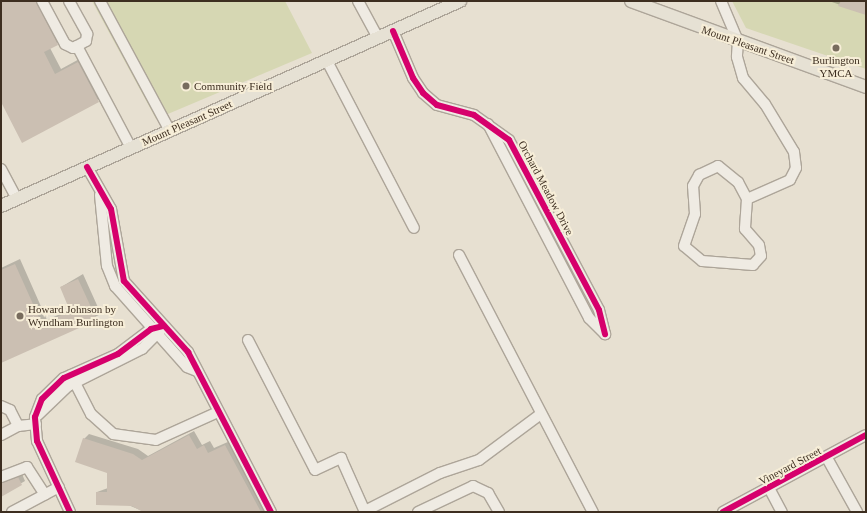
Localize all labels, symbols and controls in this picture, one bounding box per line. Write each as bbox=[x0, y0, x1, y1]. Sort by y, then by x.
street label: Mount Pleasant Street bbox=[700, 23, 796, 67]
marker: Burlington YMCA bbox=[831, 43, 841, 53]
place label: Burlington YMCA bbox=[812, 54, 860, 80]
place label: Community Field bbox=[194, 79, 272, 93]
marker: Community Field bbox=[181, 81, 191, 91]
street label: Mount Pleasant Street bbox=[140, 97, 234, 149]
street label: Orchard Meadow Drive bbox=[516, 139, 576, 237]
place label: Howard Johnson by Wyndham Burlington bbox=[28, 303, 124, 329]
marker: Howard Johnson by Wyndham Burlington bbox=[15, 311, 25, 321]
street label: Vineyard Street bbox=[757, 444, 823, 488]

